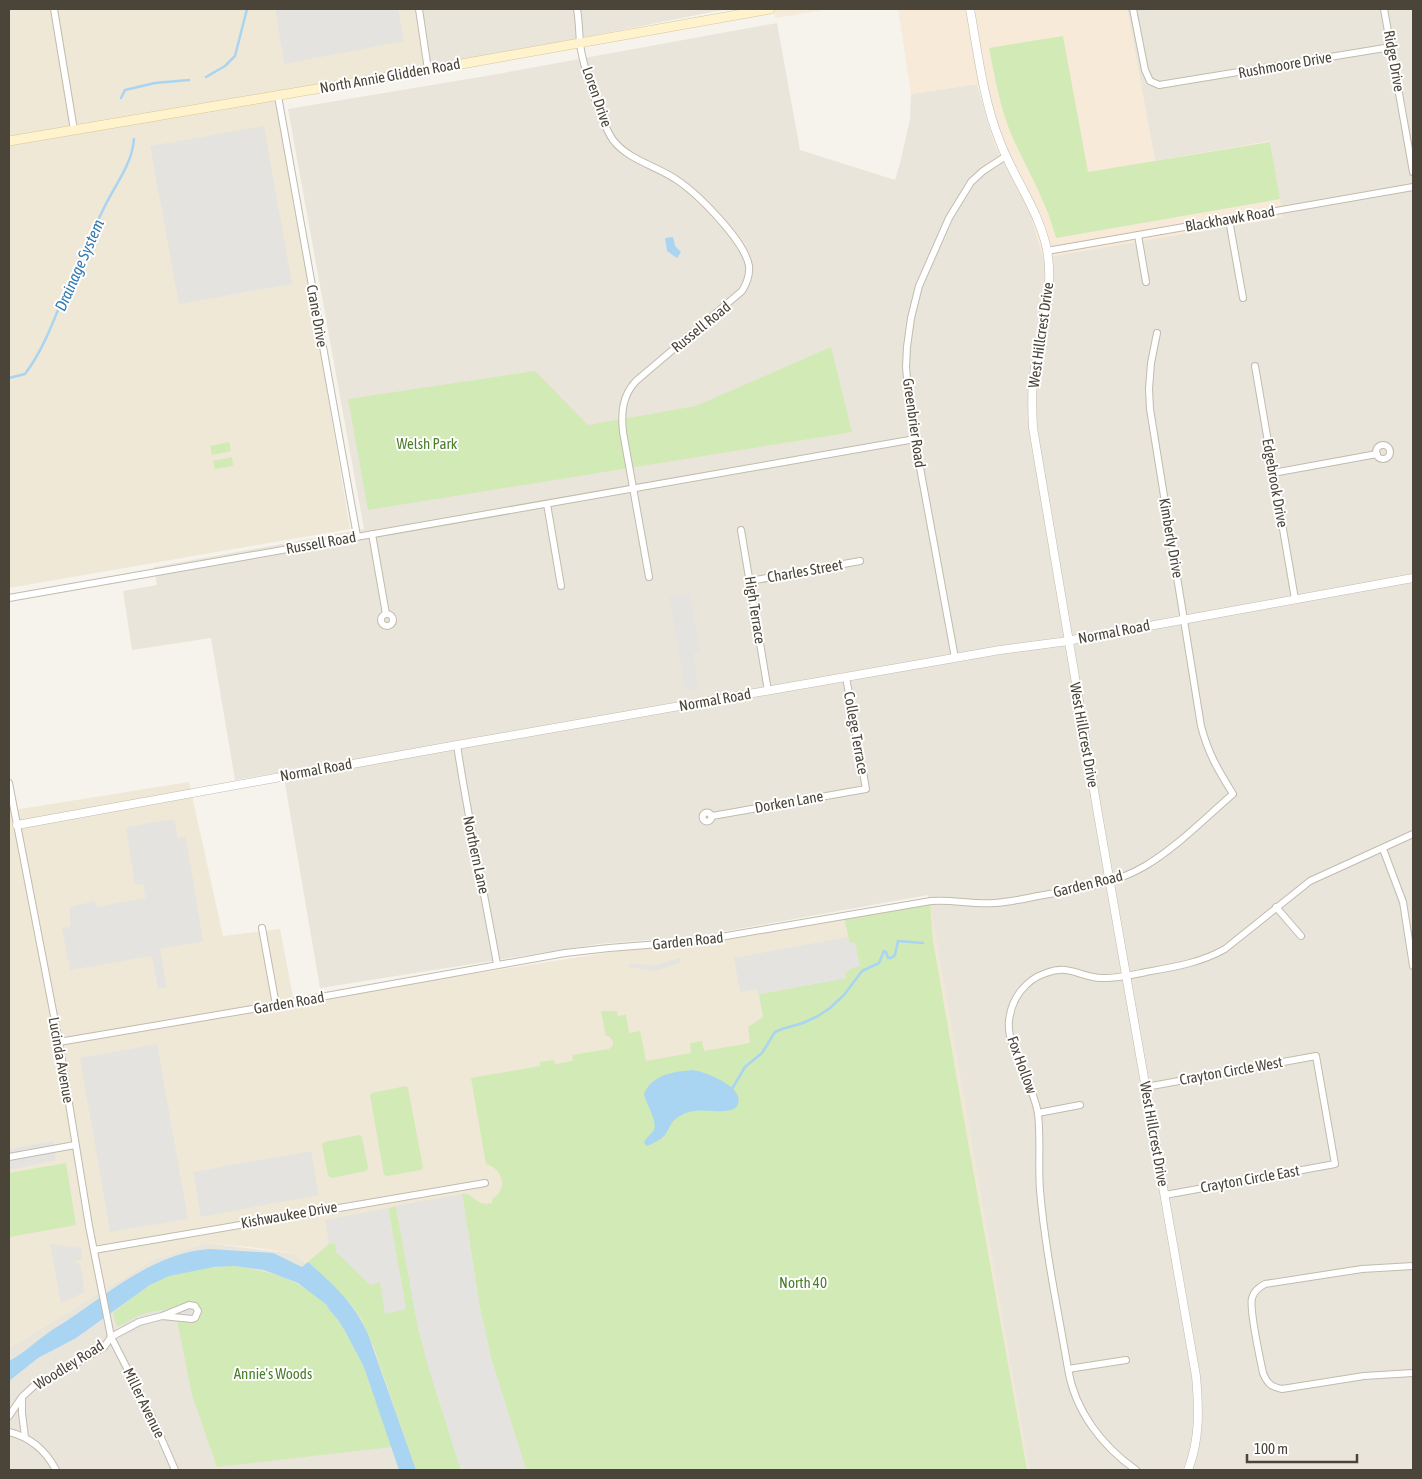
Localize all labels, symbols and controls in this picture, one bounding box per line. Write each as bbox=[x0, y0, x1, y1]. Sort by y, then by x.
street label: Ridge Drive bbox=[1381, 29, 1408, 93]
street label: Rushmoore Drive bbox=[1237, 48, 1333, 81]
street label: North Annie Glidden Road bbox=[318, 55, 462, 96]
street label: Loren Drive bbox=[579, 65, 616, 129]
street label: Blackhawk Road bbox=[1184, 202, 1276, 235]
water label: Drainage System bbox=[51, 216, 108, 314]
street label: West Hillcrest Drive bbox=[1025, 281, 1056, 389]
street label: Crane Drive bbox=[304, 283, 331, 349]
street label: Russell Road bbox=[668, 298, 734, 355]
street label: Greenbrier Road bbox=[900, 377, 929, 469]
park label: Welsh Park bbox=[397, 435, 458, 452]
street label: Edgebrook Drive bbox=[1259, 437, 1292, 529]
street label: Kimberly Drive bbox=[1156, 496, 1187, 580]
street label: Russell Road bbox=[285, 528, 357, 557]
street label: Charles Street bbox=[766, 556, 844, 586]
street label: High Terrace bbox=[742, 575, 769, 645]
street label: Normal Road bbox=[1077, 616, 1151, 647]
street label: West Hillcrest Drive bbox=[1067, 681, 1102, 789]
street label: Normal Road bbox=[678, 685, 752, 714]
street label: College Terrace bbox=[841, 690, 872, 776]
street label: Normal Road bbox=[279, 755, 353, 784]
street label: Dorken Lane bbox=[753, 787, 825, 816]
street label: Northern Lane bbox=[460, 814, 493, 896]
street label: Garden Road bbox=[1051, 867, 1125, 900]
street label: Garden Road bbox=[652, 928, 724, 953]
street label: Garden Road bbox=[252, 988, 325, 1017]
street label: Lucinda Avenue bbox=[46, 1016, 77, 1104]
street label: Fox Hollow bbox=[1004, 1034, 1041, 1096]
street label: Crayton Circle West bbox=[1178, 1053, 1284, 1088]
street label: West Hillcrest Drive bbox=[1137, 1080, 1172, 1188]
street label: Crayton Circle East bbox=[1199, 1161, 1301, 1196]
street label: Kishwaukee Drive bbox=[239, 1198, 339, 1231]
park label: North 40 bbox=[779, 1274, 827, 1291]
street label: Woodley Road bbox=[31, 1336, 107, 1393]
street label: Miller Avenue bbox=[120, 1365, 169, 1441]
park label: Annie's Woods bbox=[234, 1365, 312, 1382]
scale bar bbox=[1247, 1432, 1357, 1464]
text: 100 m bbox=[1254, 1440, 1288, 1457]

